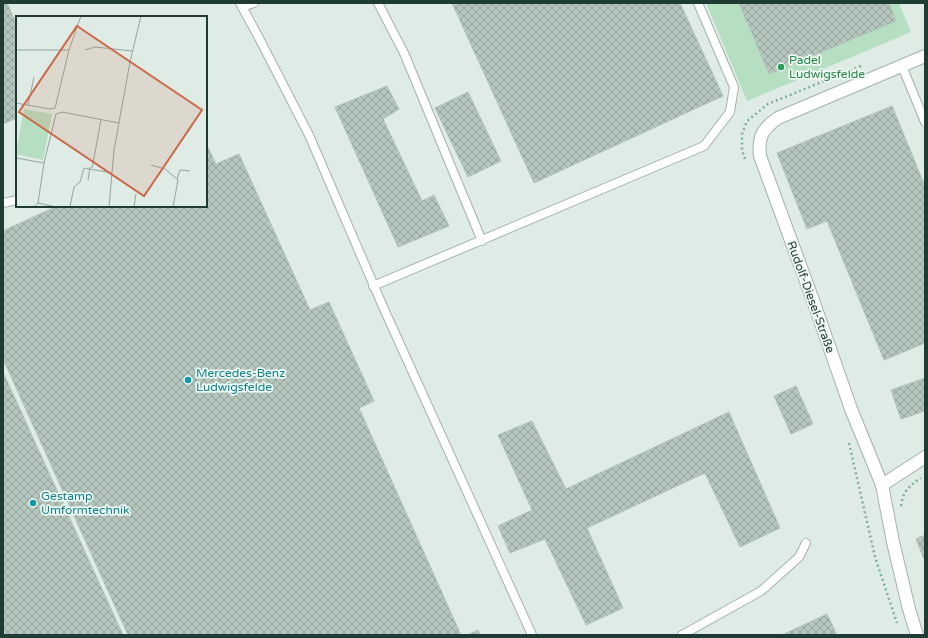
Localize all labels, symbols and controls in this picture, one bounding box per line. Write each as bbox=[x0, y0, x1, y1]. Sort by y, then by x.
inset map bbox=[16, 16, 207, 207]
place label: Padel Ludwigsfelde bbox=[789, 53, 865, 81]
marker: Padel Ludwigsfelde bbox=[776, 62, 786, 72]
street label: Rudolf-Diesel-Straße bbox=[784, 239, 838, 355]
place label: Mercedes-Benz Ludwigsfelde bbox=[196, 366, 285, 394]
marker: Mercedes-Benz Ludwigsfelde bbox=[183, 375, 193, 385]
place label: Gestamp Umformtechnik bbox=[41, 489, 130, 517]
marker: Gestamp Umformtechnik bbox=[28, 498, 38, 508]

